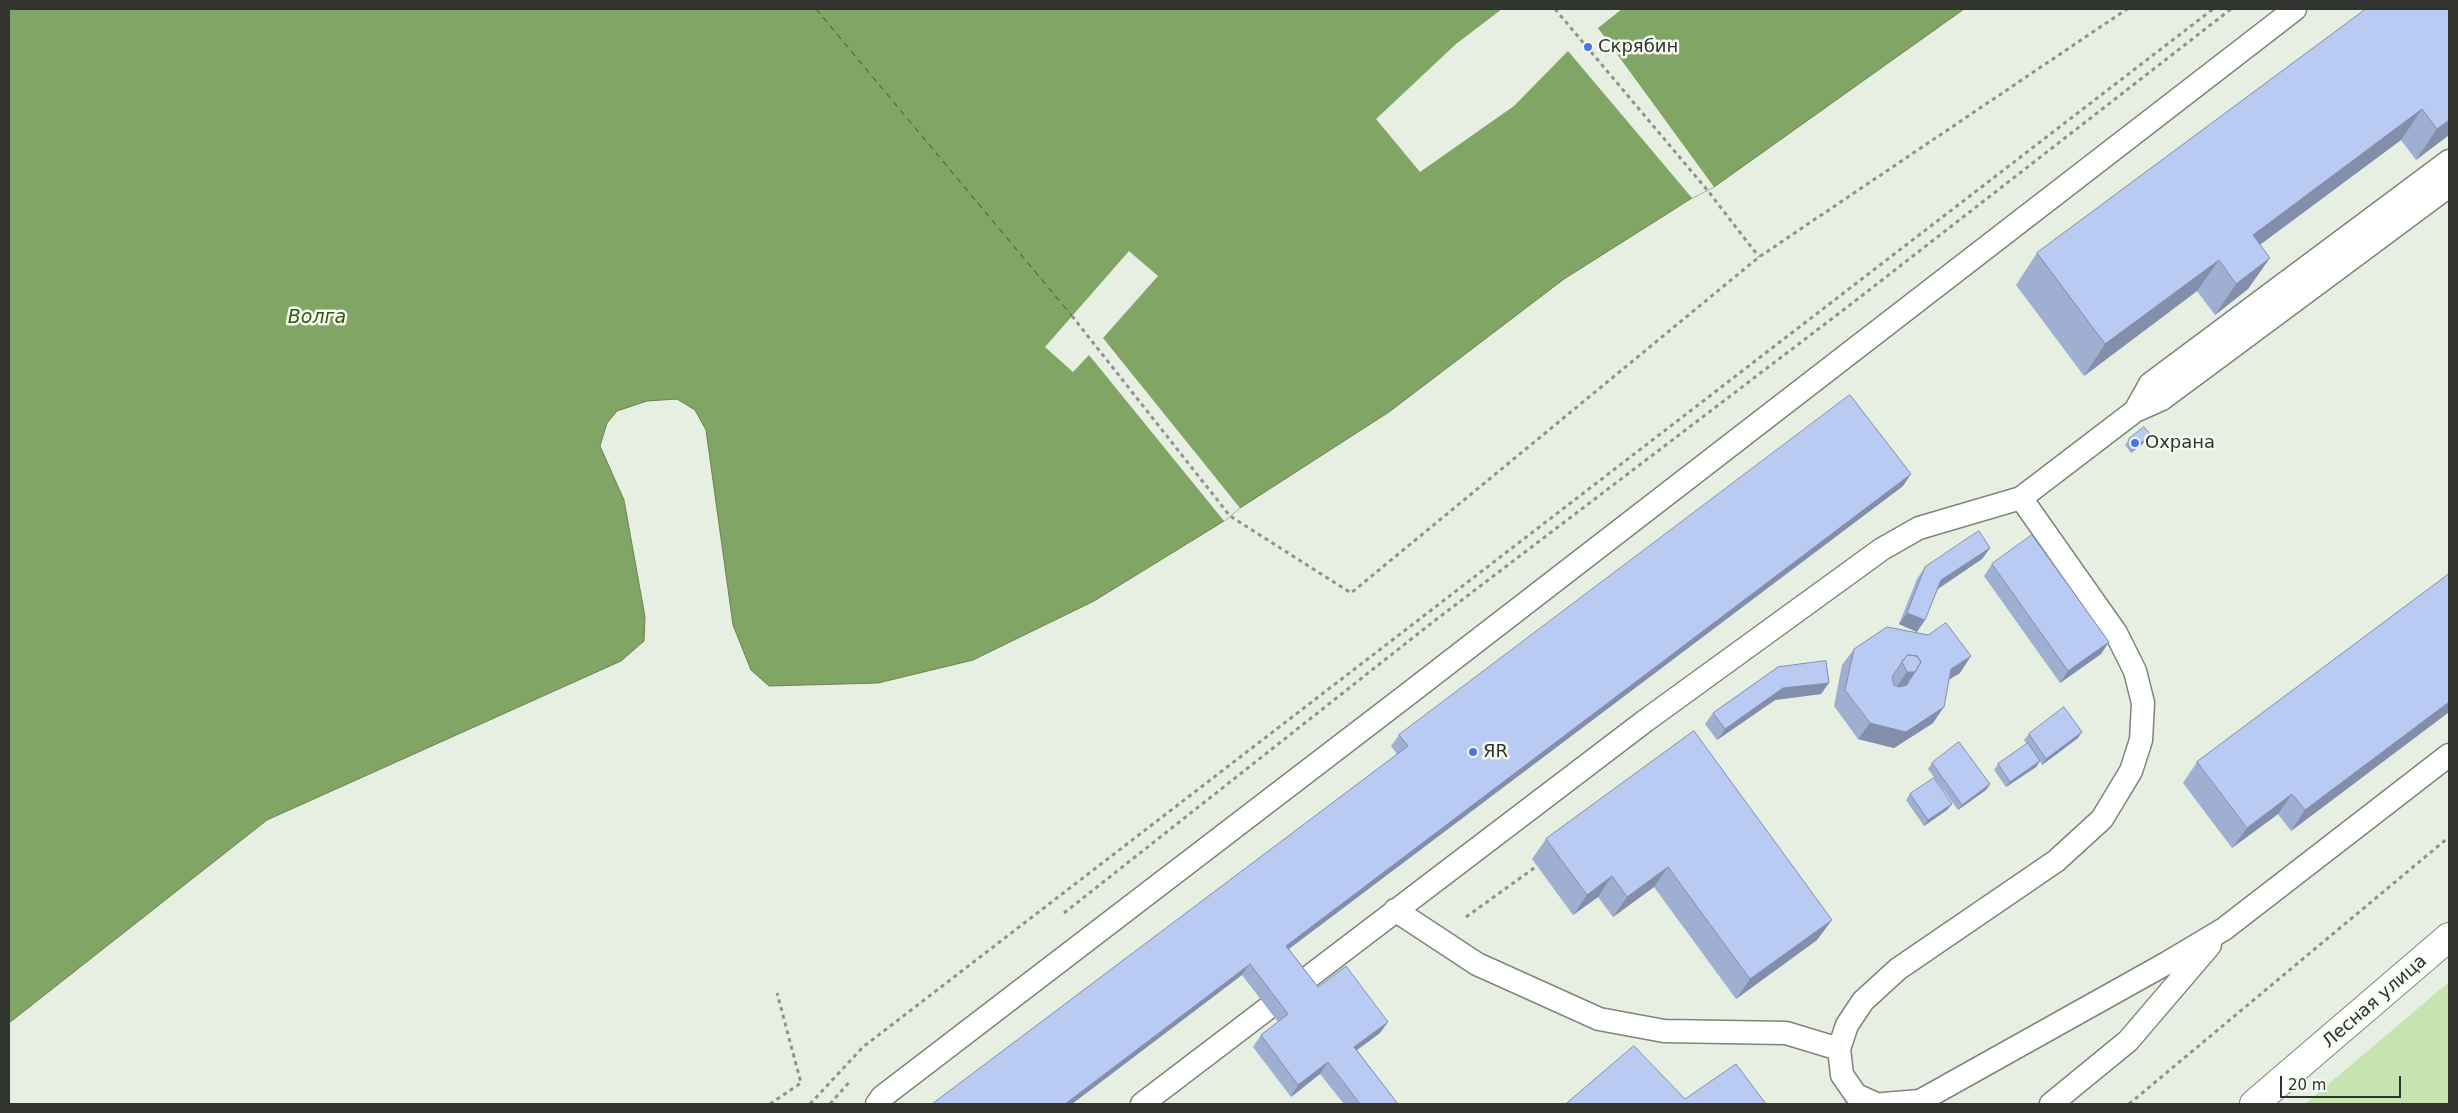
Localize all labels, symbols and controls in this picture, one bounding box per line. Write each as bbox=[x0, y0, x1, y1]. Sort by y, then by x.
place label: Скрябин bbox=[1598, 36, 1678, 58]
marker: Скрябин bbox=[1582, 41, 1594, 53]
water label: Волга bbox=[288, 307, 346, 329]
place label: Охрана bbox=[2145, 432, 2215, 454]
marker: Охрана bbox=[2129, 437, 2141, 449]
place label: ЯR bbox=[1483, 741, 1508, 763]
marker: ЯR bbox=[1467, 746, 1479, 758]
street label: Лесная улица bbox=[2318, 951, 2432, 1053]
scale bar bbox=[2283, 1066, 2404, 1098]
text: 20 m bbox=[2288, 1076, 2326, 1094]

